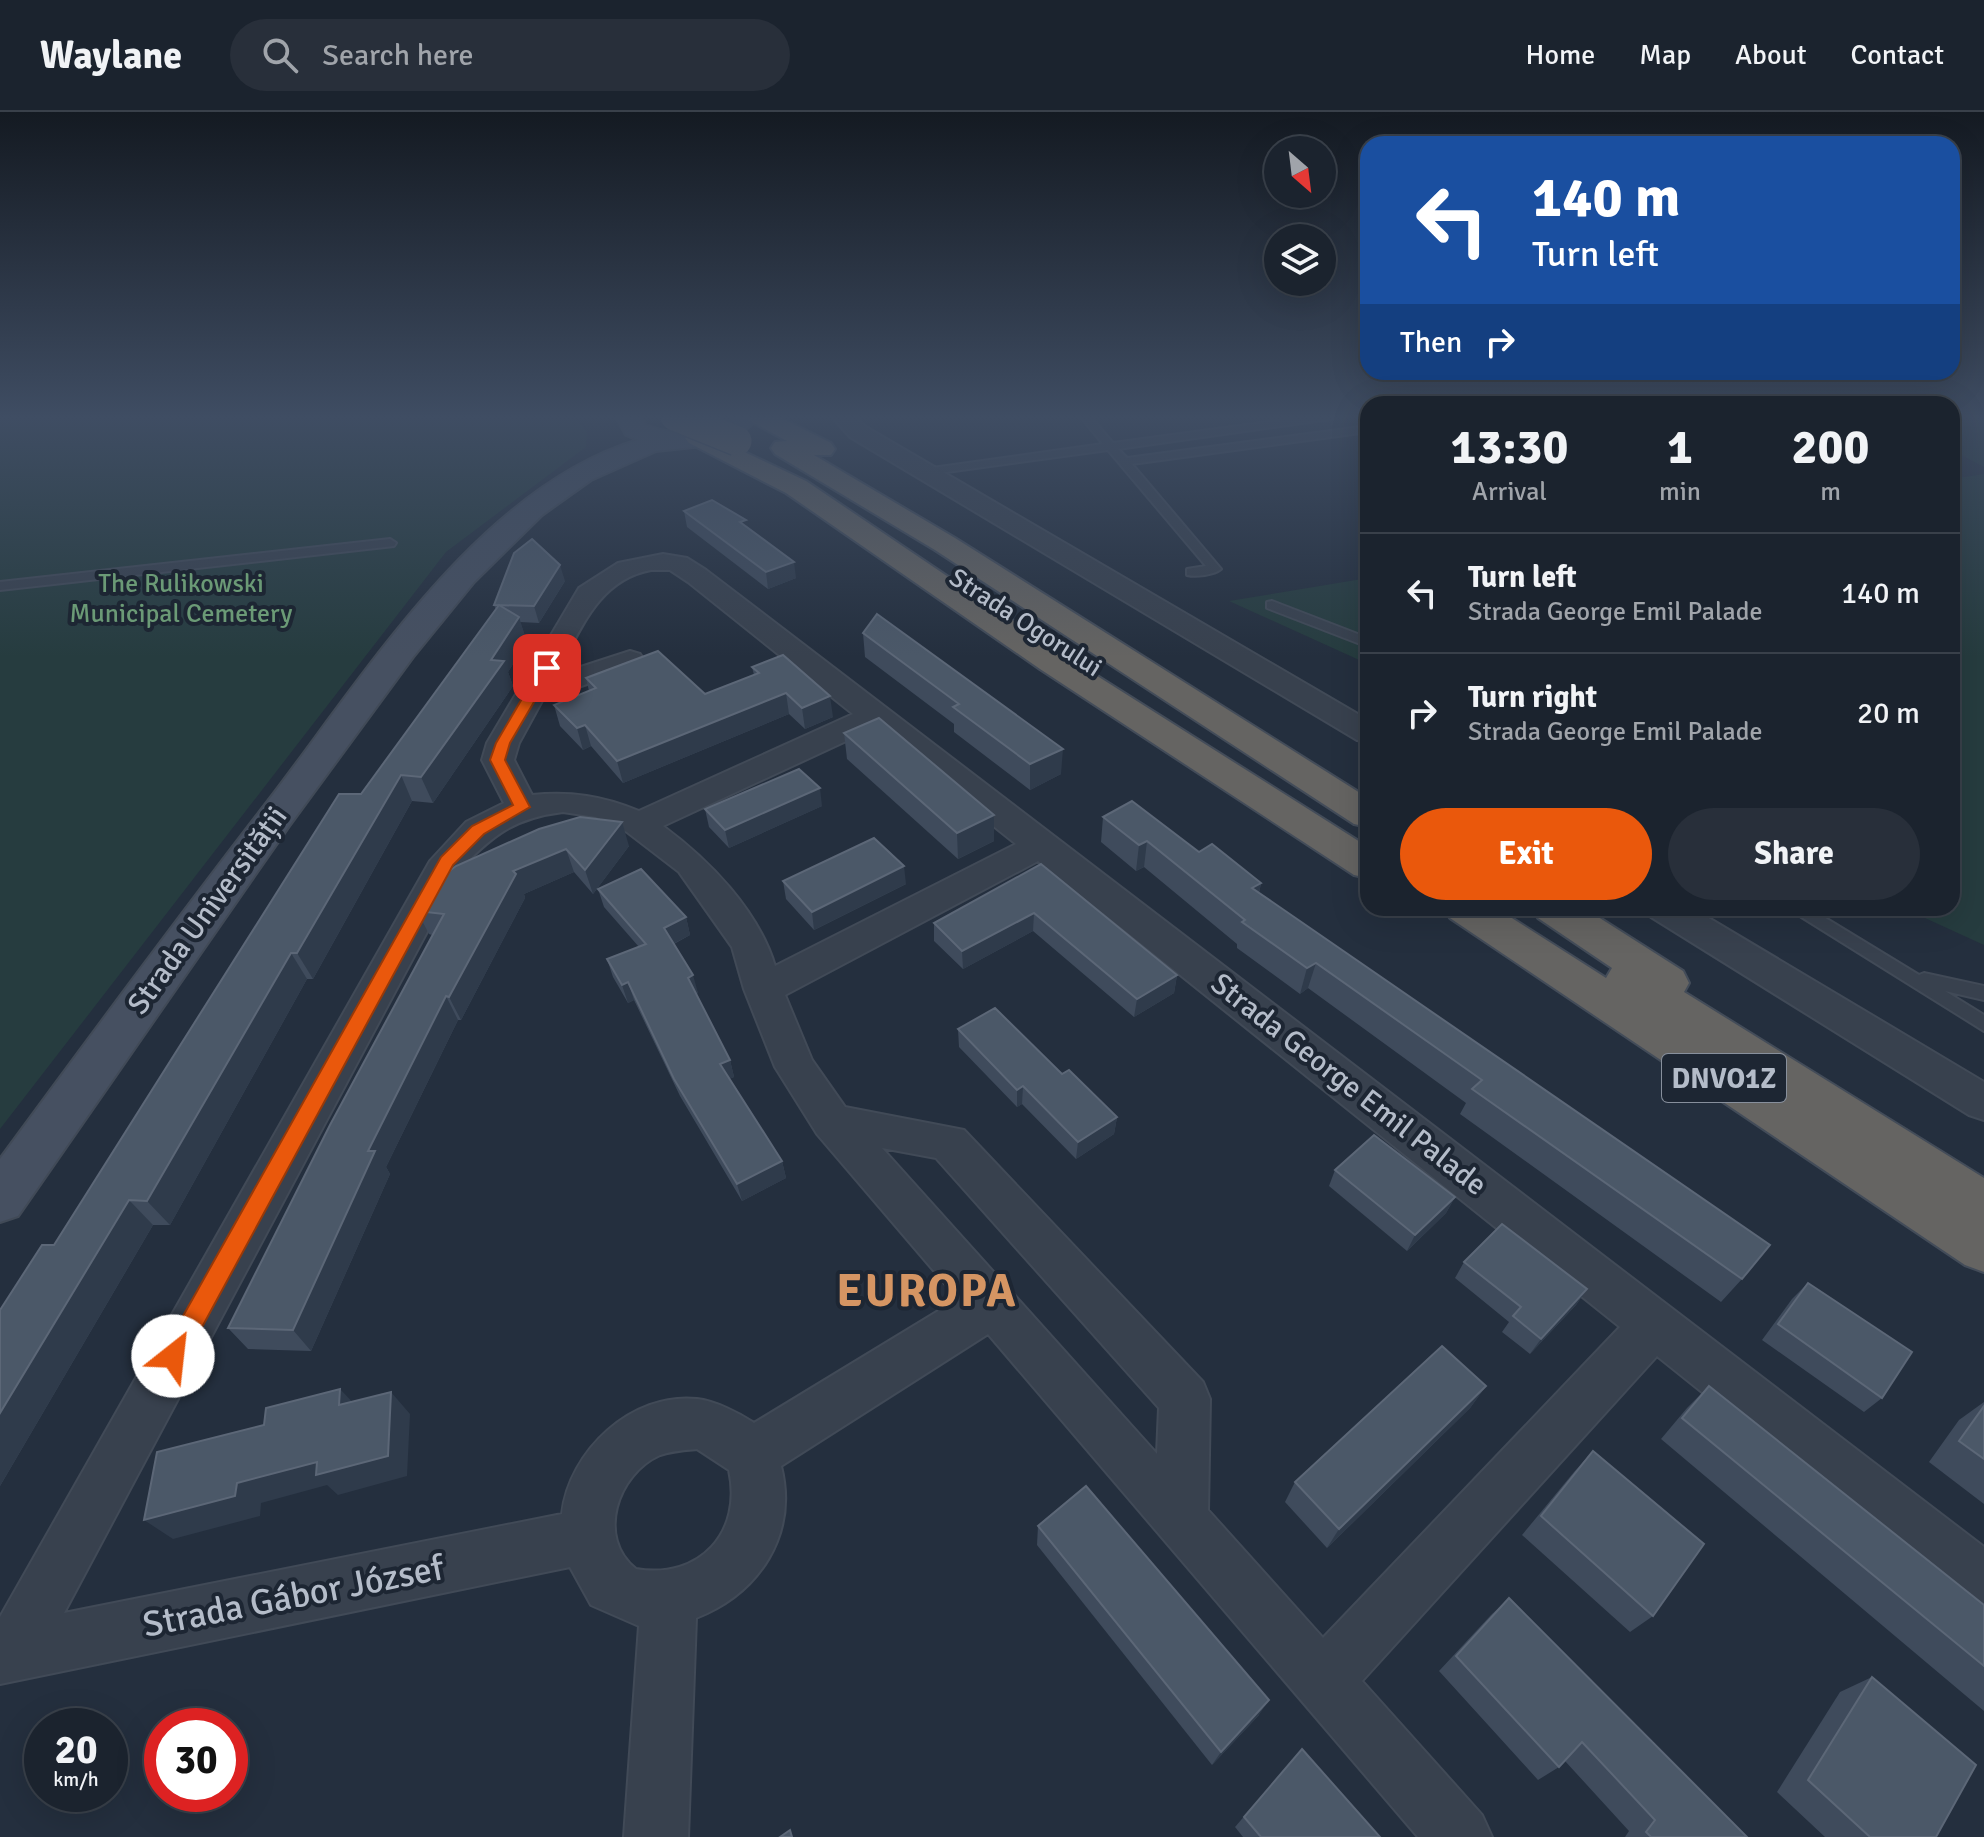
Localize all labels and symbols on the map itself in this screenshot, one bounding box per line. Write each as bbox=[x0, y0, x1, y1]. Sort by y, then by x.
north arrow bbox=[1264, 136, 1336, 208]
street label: Strada Ogorului bbox=[943, 562, 1108, 684]
park label: The Rulikowski Municipal Cemetery bbox=[70, 568, 292, 630]
pin bbox=[513, 634, 581, 702]
street label: Strada Universității bbox=[120, 799, 295, 1021]
street label: Strada George Emil Palade bbox=[1203, 965, 1494, 1204]
road number: DNVO1Z bbox=[1662, 1054, 1786, 1102]
district label: EUROPA bbox=[836, 1263, 1018, 1319]
position arrow bbox=[131, 1314, 215, 1398]
street label: Strada Gábor József bbox=[139, 1545, 449, 1648]
speed limit sign: 30 bbox=[144, 1708, 248, 1812]

